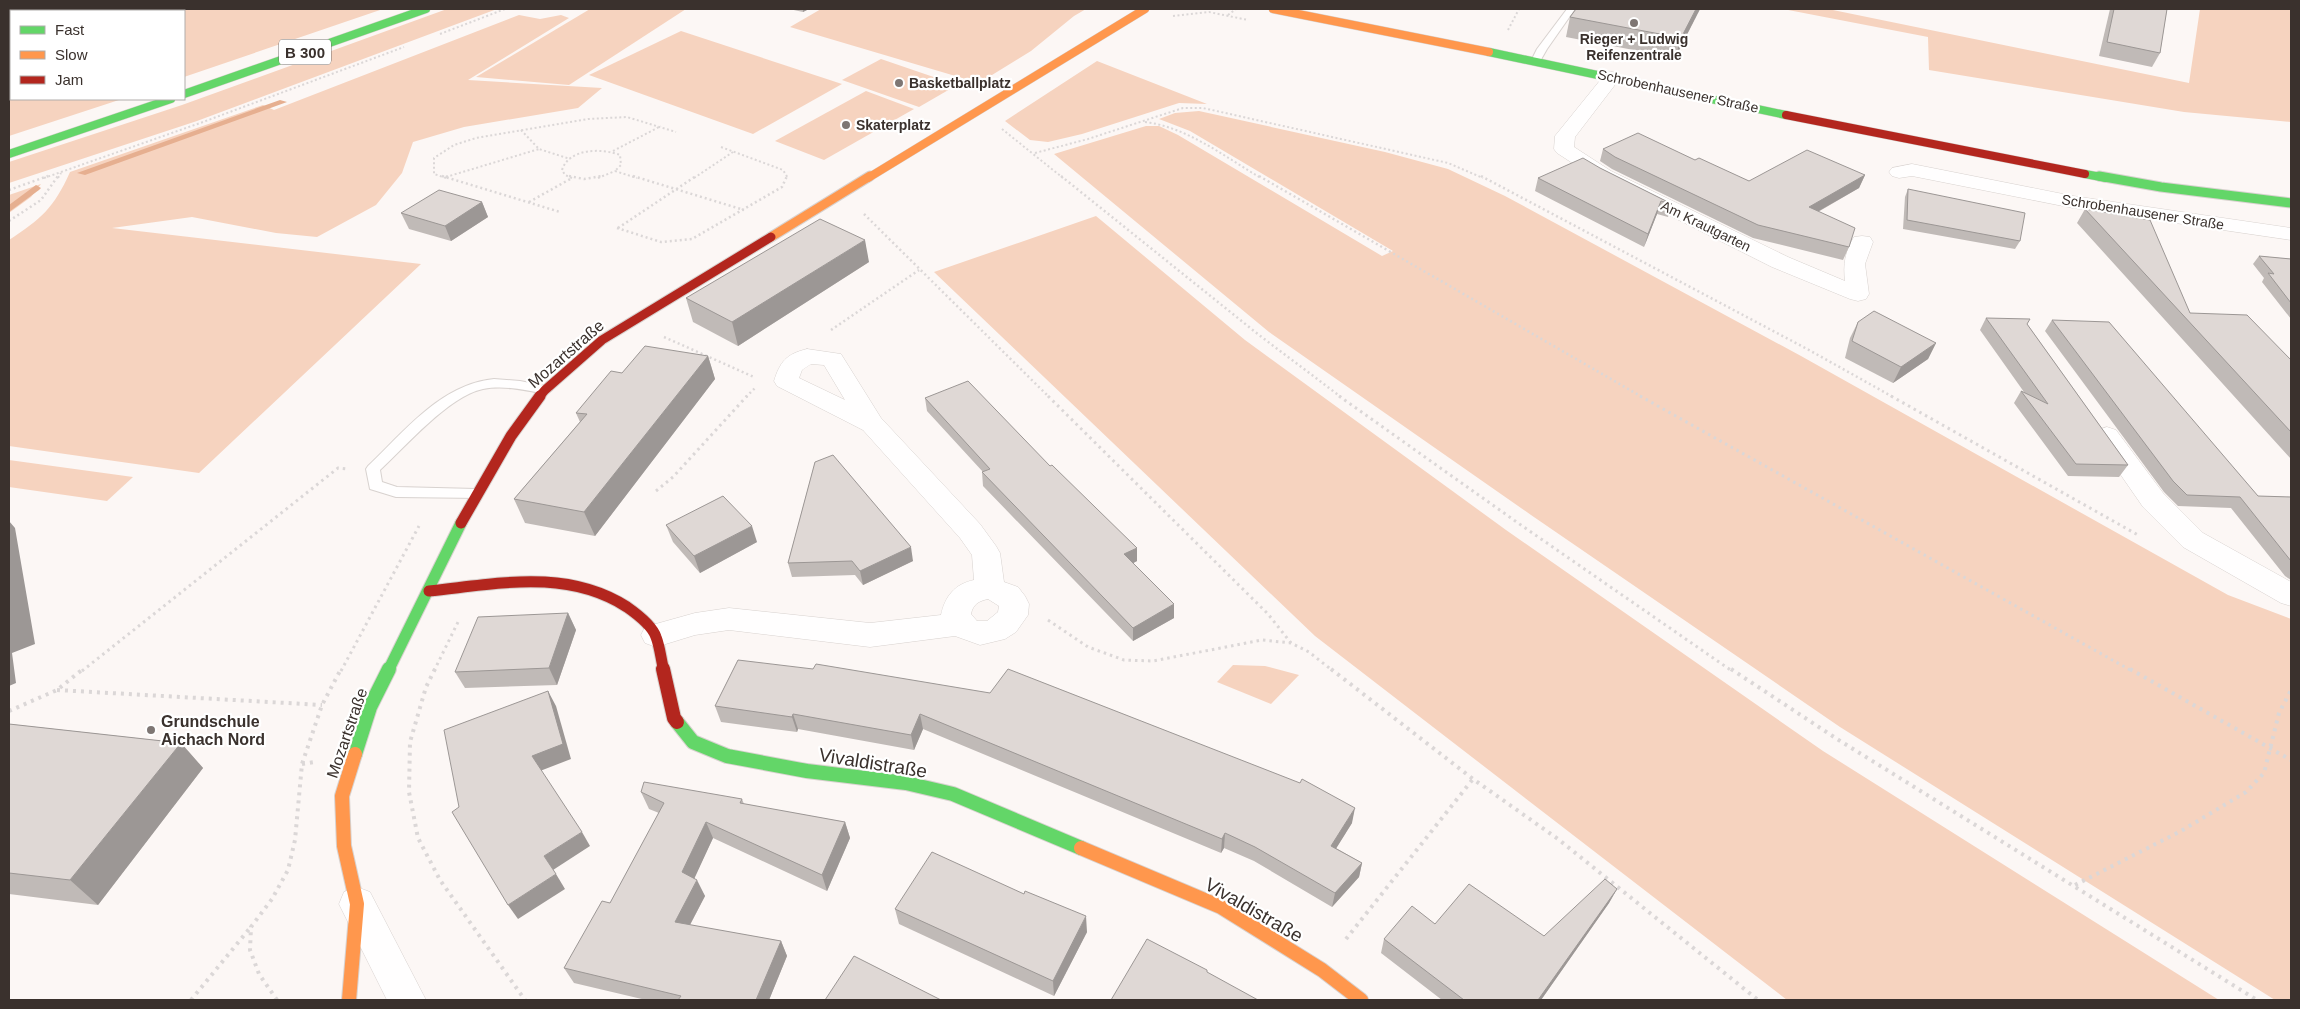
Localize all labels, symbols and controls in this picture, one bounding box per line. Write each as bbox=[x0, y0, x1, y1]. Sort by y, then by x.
legend bbox=[10, 10, 185, 100]
marker: Rieger + Ludwig Reifenzentrale bbox=[1628, 17, 1640, 29]
text: Fast bbox=[55, 21, 85, 38]
place label: Rieger + Ludwig Reifenzentrale bbox=[1580, 31, 1688, 63]
road number: B 300 bbox=[279, 40, 331, 64]
text: Slow bbox=[55, 46, 88, 63]
street label: Schrobenhausener Straße bbox=[1596, 66, 1760, 116]
text: Jam bbox=[55, 71, 83, 88]
place label: Basketballplatz bbox=[909, 75, 1011, 91]
marker: Basketballplatz bbox=[893, 77, 905, 89]
place label: Skaterplatz bbox=[856, 117, 931, 133]
marker: Skaterplatz bbox=[840, 119, 852, 131]
street label: Schrobenhausener Straße bbox=[2061, 191, 2226, 233]
street label: Am Krautgarten bbox=[1658, 197, 1754, 255]
street label: Mozartstraße bbox=[525, 317, 607, 391]
street label: Mozartstraße bbox=[324, 686, 370, 780]
place label: Grundschule Aichach Nord bbox=[161, 713, 265, 748]
marker: Grundschule Aichach Nord bbox=[145, 724, 157, 736]
street label: Vivaldistraße bbox=[817, 744, 929, 782]
street label: Vivaldistraße bbox=[1201, 874, 1307, 946]

